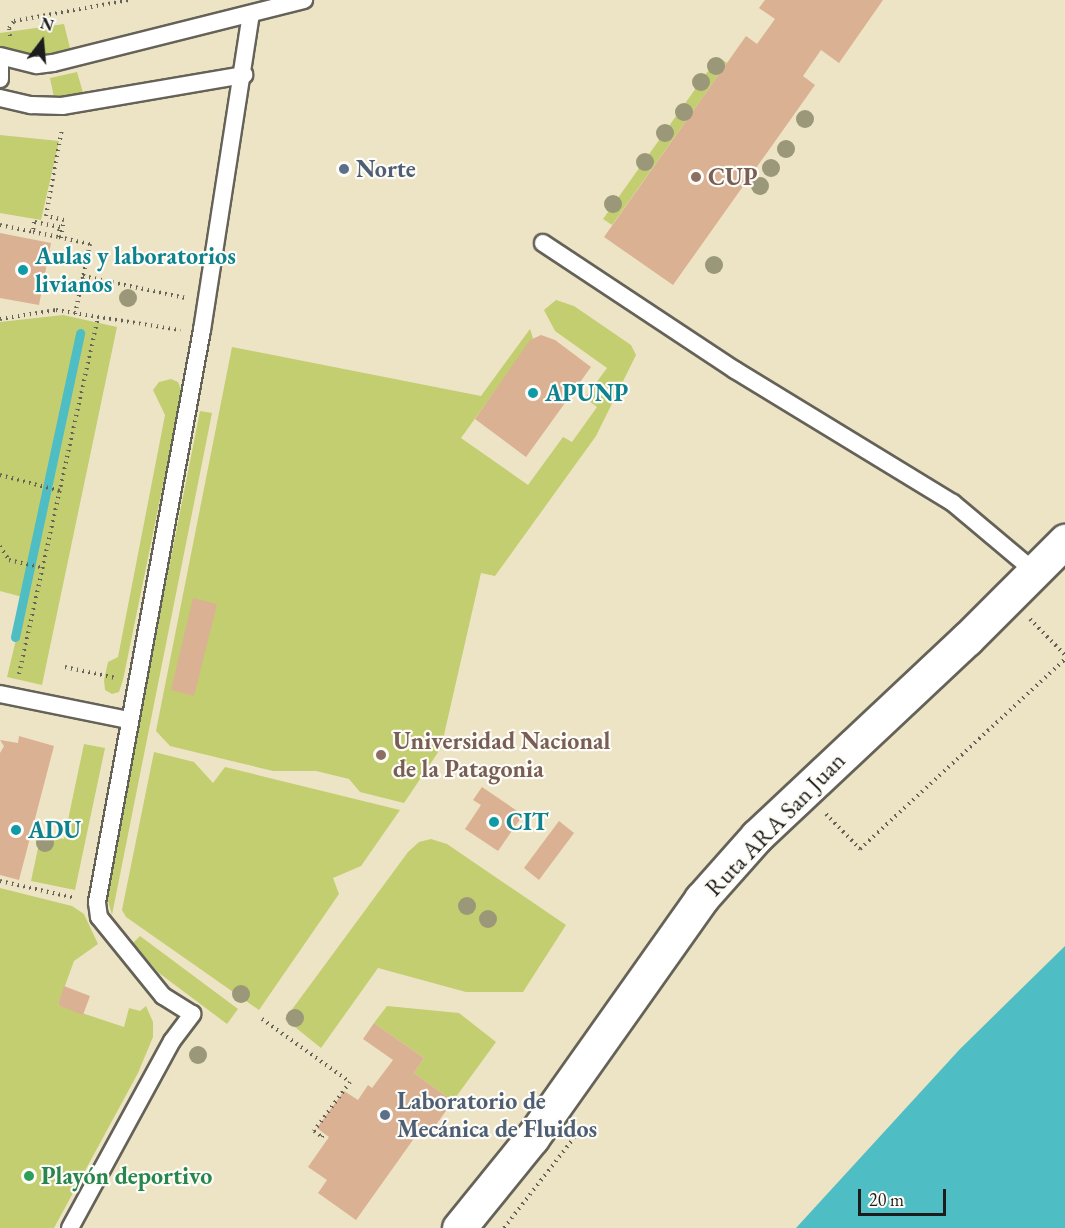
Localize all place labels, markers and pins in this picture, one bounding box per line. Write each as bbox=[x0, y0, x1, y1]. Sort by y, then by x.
place label: Norte bbox=[356, 155, 416, 183]
marker: Norte bbox=[337, 162, 351, 176]
place label: CUP bbox=[708, 163, 757, 191]
marker: CUP bbox=[689, 170, 703, 184]
place label: Aulas y laboratorios livianos bbox=[35, 242, 236, 298]
marker: Aulas y laboratorios livianos bbox=[16, 263, 30, 277]
place label: APUNP bbox=[545, 379, 628, 407]
marker: APUNP bbox=[526, 386, 540, 400]
place label: Universidad Nacional de la Patagonia bbox=[393, 727, 610, 783]
marker: Universidad Nacional de la Patagonia bbox=[374, 748, 388, 762]
place label: CIT bbox=[506, 808, 548, 836]
marker: CIT bbox=[487, 815, 501, 829]
place label: ADU bbox=[28, 816, 81, 844]
marker: ADU bbox=[9, 823, 23, 837]
place label: Laboratorio de Mecánica de Fluidos bbox=[397, 1087, 597, 1143]
marker: Laboratorio de Mecánica de Fluidos bbox=[378, 1108, 392, 1122]
place label: Playón deportivo bbox=[41, 1162, 212, 1190]
marker: Playón deportivo bbox=[22, 1169, 36, 1183]

